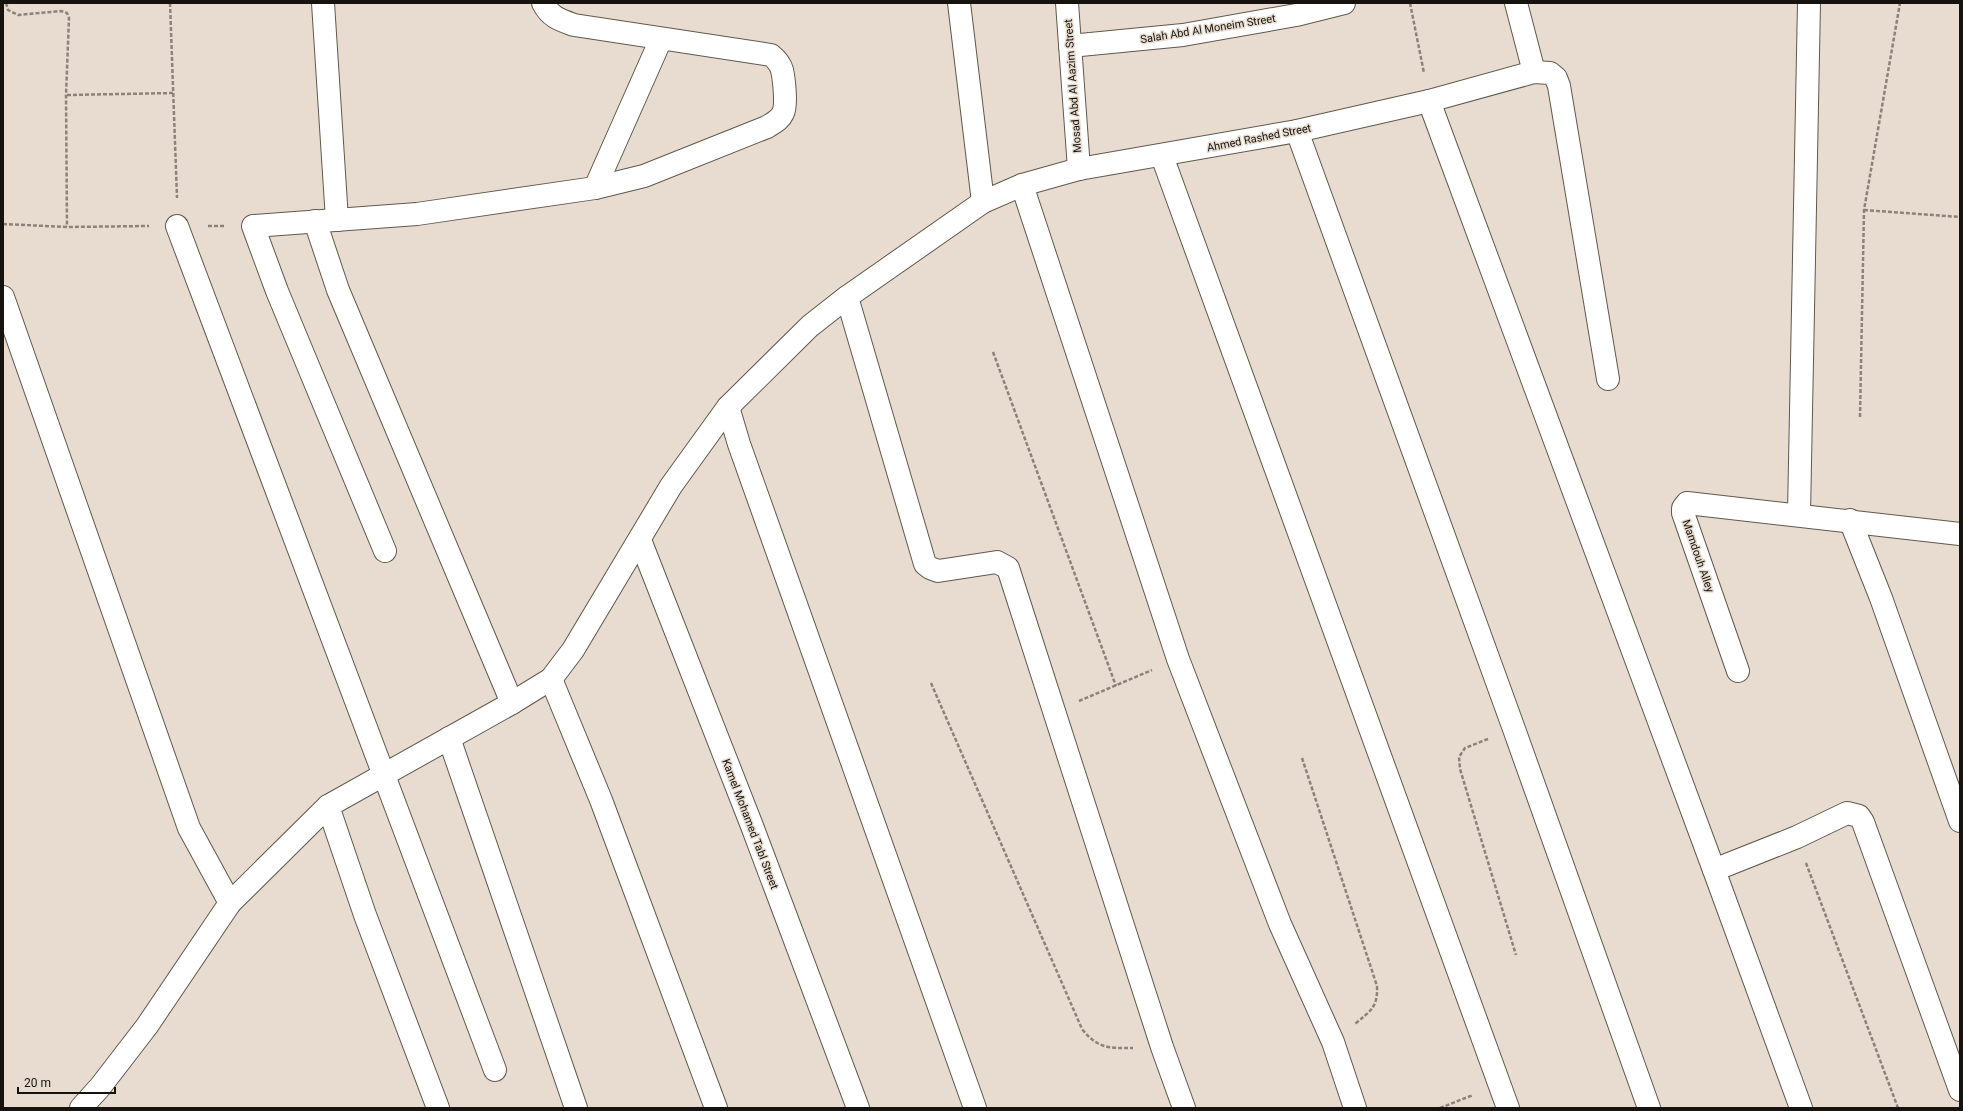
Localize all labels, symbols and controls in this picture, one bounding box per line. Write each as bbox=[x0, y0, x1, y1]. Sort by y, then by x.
street label: Salah Abd Al Moneim Street bbox=[1139, 12, 1277, 46]
street label: Mosad Abd Al Aazim Street bbox=[1062, 18, 1084, 153]
street label: Ahmed Rashed Street bbox=[1206, 121, 1313, 154]
street label: Mamdouh Alley bbox=[1679, 518, 1717, 595]
street label: Kamel Mohamed Tabl Street bbox=[719, 757, 781, 891]
scale bar bbox=[18, 1069, 115, 1095]
text: 20 m bbox=[24, 1076, 51, 1090]

